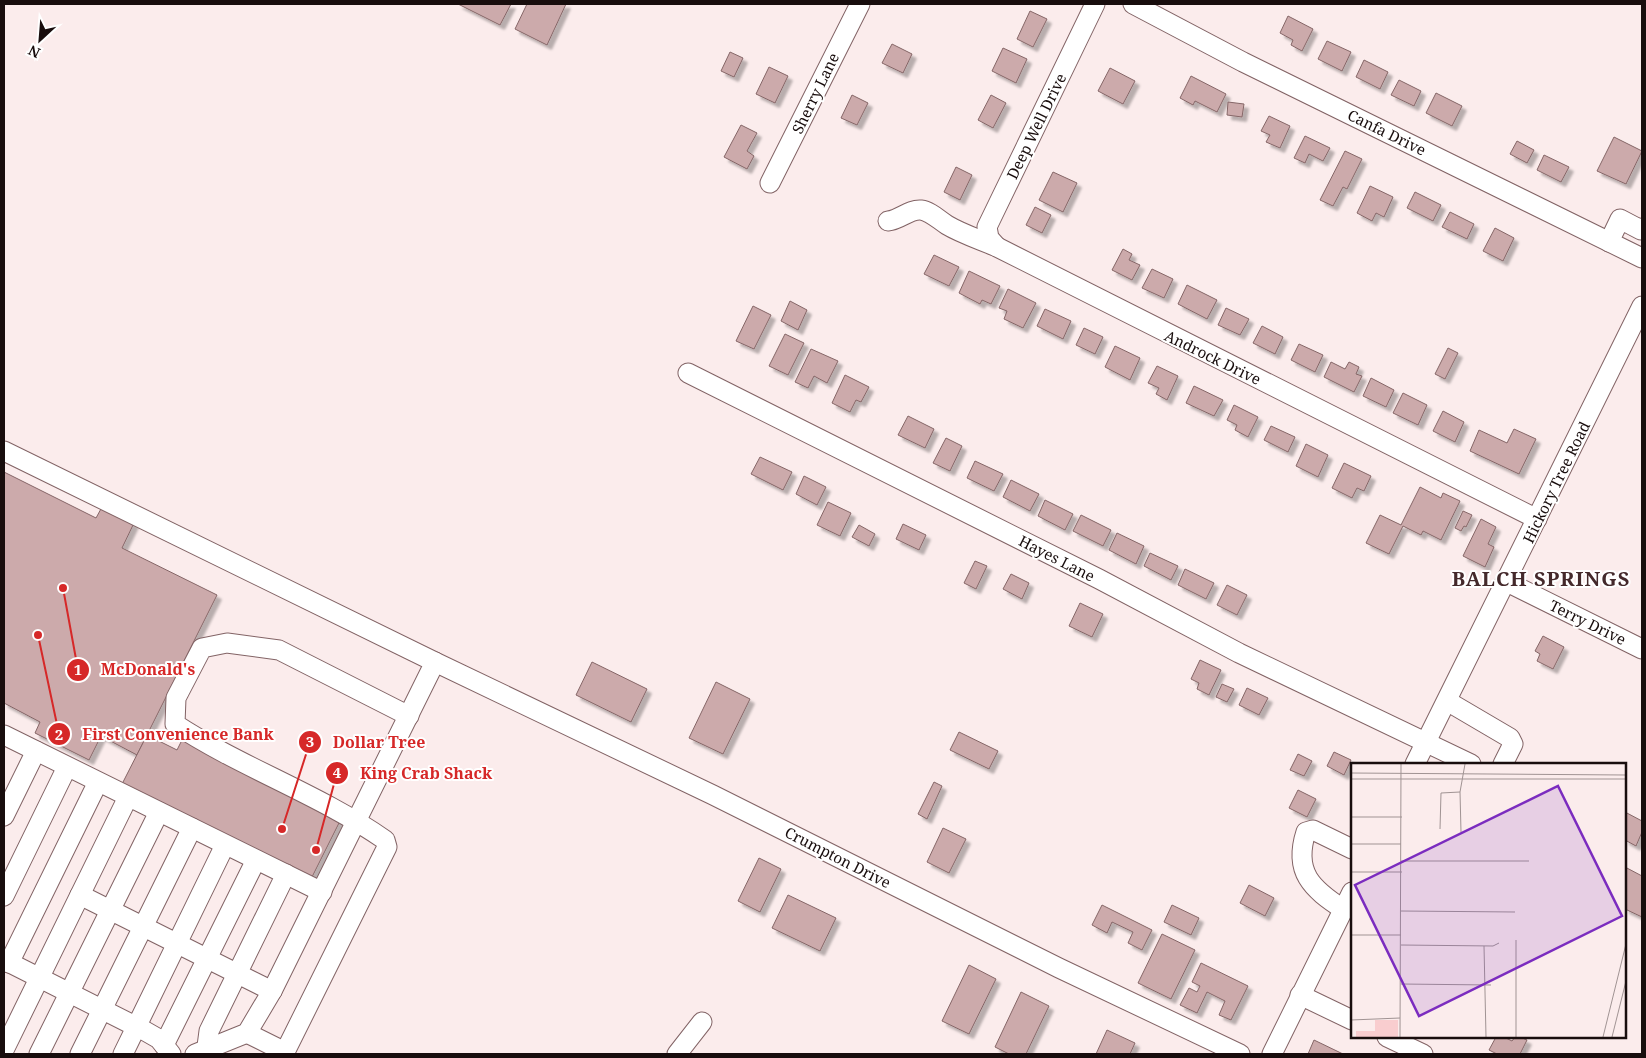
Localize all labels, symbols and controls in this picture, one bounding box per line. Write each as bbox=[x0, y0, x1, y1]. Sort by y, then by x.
north arrow bbox=[15, 15, 65, 65]
text: N bbox=[25, 41, 43, 63]
street label: Sherry Lane bbox=[787, 49, 843, 137]
street label: Deep Well Drive bbox=[1002, 70, 1070, 182]
street label: Canfa Drive bbox=[1345, 104, 1429, 160]
street label: Androck Drive bbox=[1162, 325, 1264, 389]
street label: Hickory Tree Road bbox=[1518, 418, 1594, 546]
street label: Hayes Lane bbox=[1016, 530, 1098, 586]
district label: BALCH SPRINGS bbox=[1452, 565, 1630, 592]
street label: Terry Drive bbox=[1547, 595, 1629, 649]
callout: McDonald's bbox=[66, 654, 205, 685]
text: McDonald's bbox=[101, 658, 195, 680]
text: 1 bbox=[74, 659, 82, 679]
callout: First Convenience Bank bbox=[47, 719, 283, 750]
text: First Convenience Bank bbox=[82, 723, 275, 745]
text: 2 bbox=[55, 724, 63, 744]
callout: Dollar Tree bbox=[297, 727, 435, 758]
text: 3 bbox=[306, 731, 314, 751]
text: Dollar Tree bbox=[333, 731, 425, 753]
callout: King Crab Shack bbox=[325, 758, 502, 789]
text: 4 bbox=[333, 762, 342, 782]
text: King Crab Shack bbox=[360, 762, 493, 784]
inset map bbox=[1351, 763, 1626, 1038]
street label: Crumpton Drive bbox=[782, 822, 894, 892]

